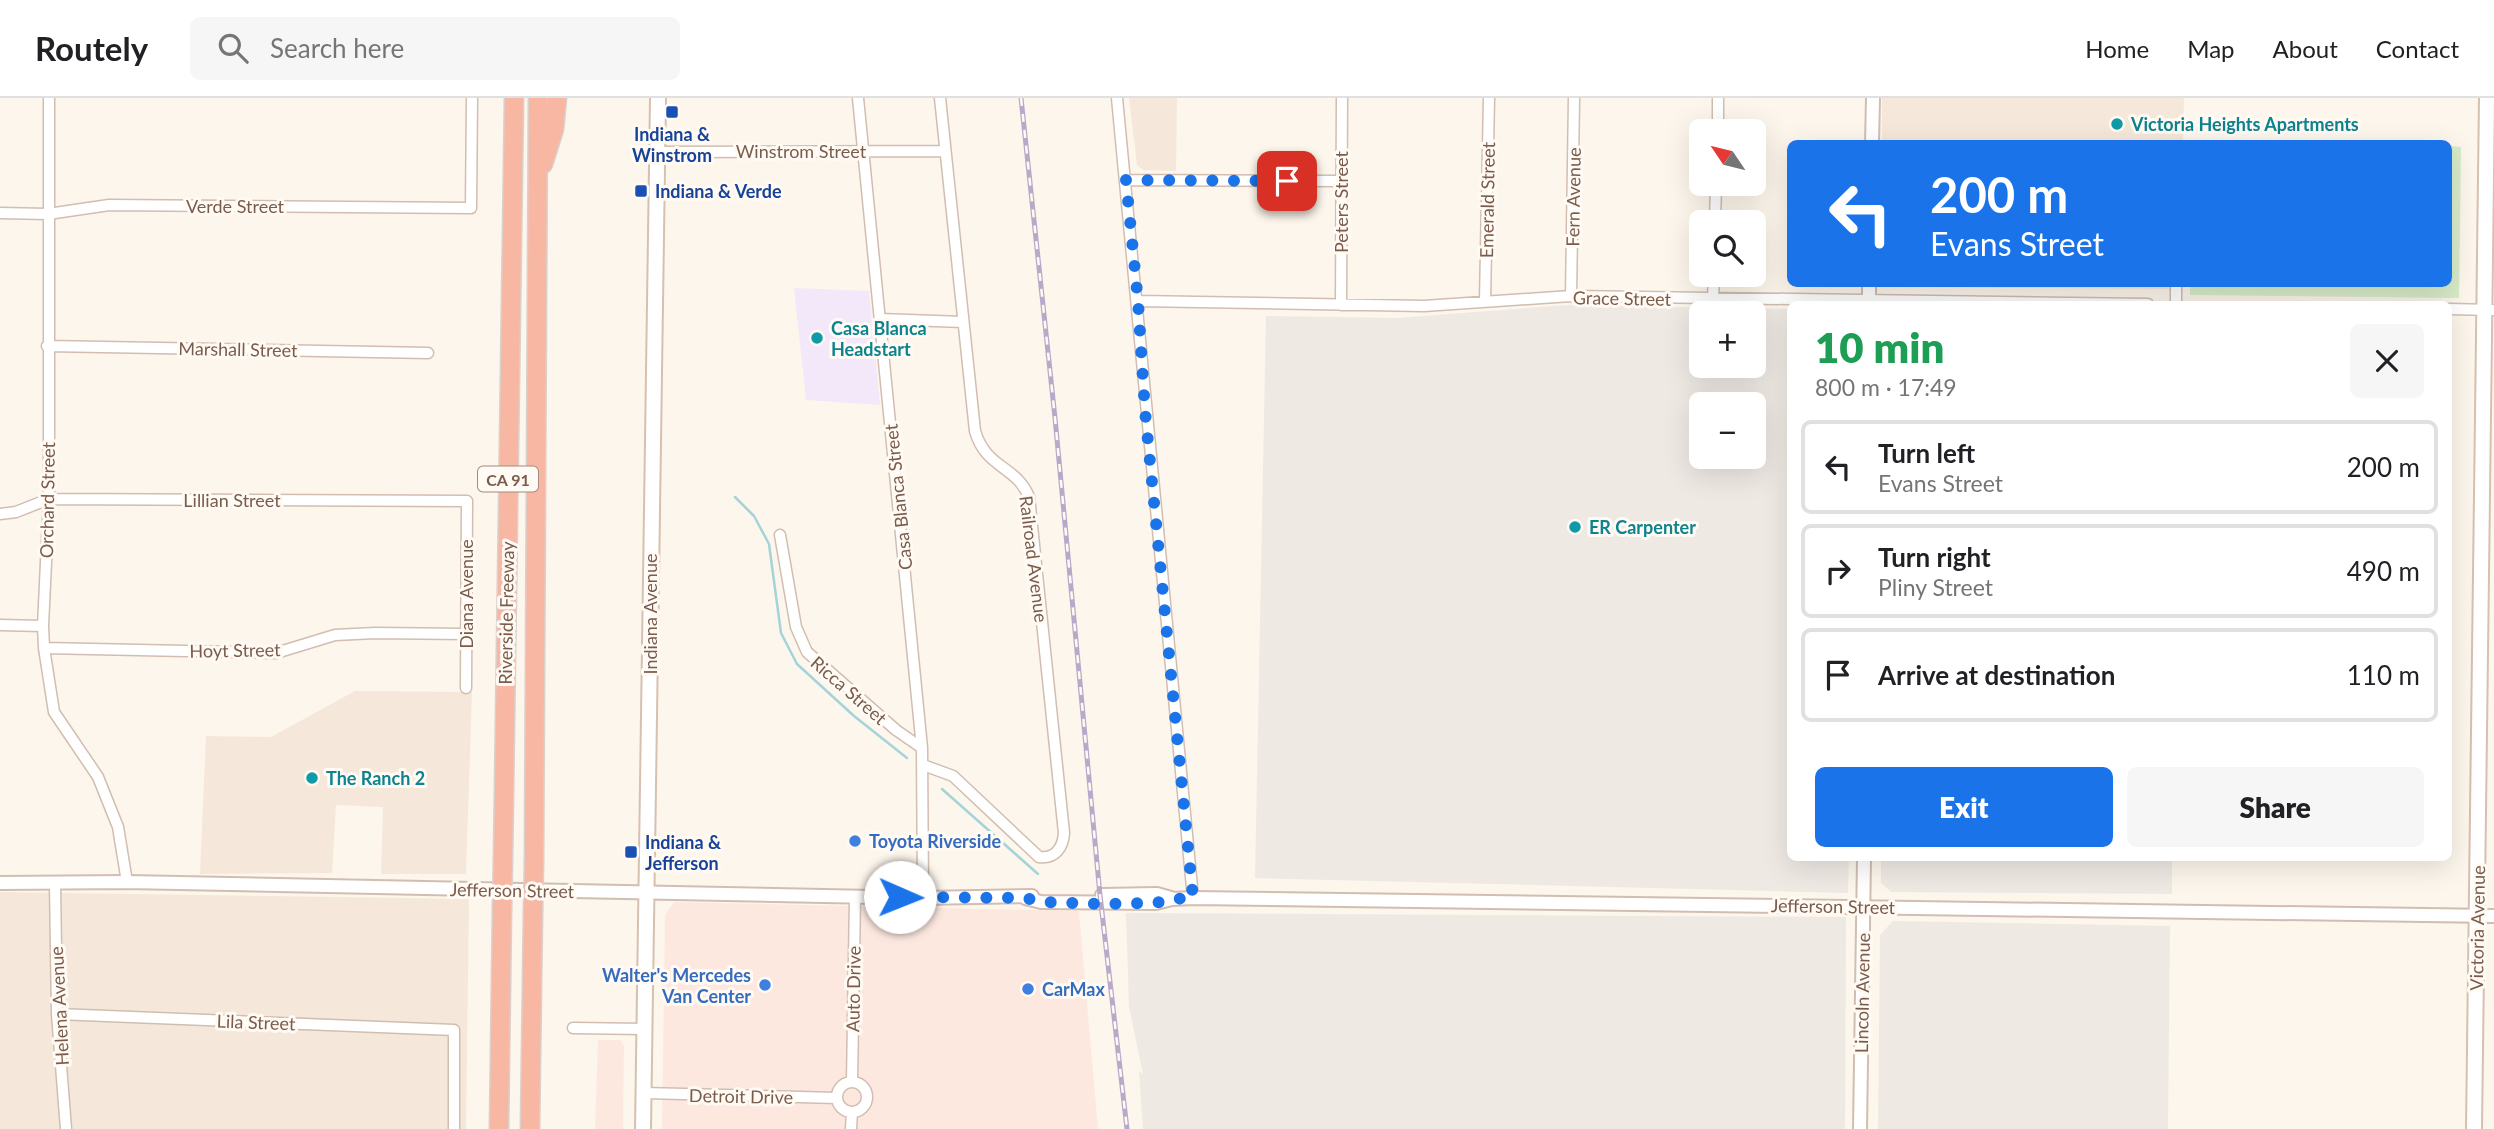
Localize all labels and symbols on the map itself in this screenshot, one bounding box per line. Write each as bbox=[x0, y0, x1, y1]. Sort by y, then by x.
marker: Indiana & Winstrom bbox=[664, 104, 680, 120]
place label: Victoria Heights Apartments bbox=[2130, 113, 2359, 135]
marker: Victoria Heights Apartments bbox=[2109, 116, 2125, 132]
north arrow bbox=[1689, 119, 1766, 196]
place label: Indiana & Winstrom bbox=[632, 123, 712, 166]
street label: Winstrom Street bbox=[736, 140, 867, 162]
street label: Emerald Street bbox=[1475, 141, 1499, 258]
street label: Fern Avenue bbox=[1561, 147, 1585, 247]
street label: Peters Street bbox=[1330, 150, 1352, 253]
pin bbox=[1257, 151, 1317, 211]
place label: Indiana & Verde bbox=[655, 180, 782, 202]
marker: Indiana & Verde bbox=[633, 183, 649, 199]
street label: Verde Street bbox=[186, 195, 285, 217]
street label: Grace Street bbox=[1573, 286, 1672, 310]
place label: Casa Blanca Headstart bbox=[831, 317, 927, 360]
marker: Casa Blanca Headstart bbox=[809, 330, 825, 346]
street label: Marshall Street bbox=[178, 337, 298, 361]
street label: Casa Blanca Street bbox=[879, 422, 917, 571]
street label: Orchard Street bbox=[35, 441, 59, 558]
road number: CA 91 bbox=[478, 466, 538, 492]
street label: Lillian Street bbox=[183, 489, 281, 511]
street label: Railroad Avenue bbox=[1015, 494, 1053, 624]
place label: ER Carpenter bbox=[1589, 516, 1696, 538]
marker: ER Carpenter bbox=[1567, 519, 1583, 535]
street label: Diana Avenue bbox=[455, 539, 477, 649]
street label: Riverside Freeway bbox=[494, 540, 518, 685]
street label: Indiana Avenue bbox=[639, 554, 661, 674]
street label: Hoyt Street bbox=[189, 638, 281, 662]
street label: Ricca Street bbox=[807, 651, 892, 729]
place label: The Ranch 2 bbox=[326, 767, 425, 789]
marker: The Ranch 2 bbox=[304, 770, 320, 786]
place label: Toyota Riverside bbox=[869, 830, 1001, 852]
place label: Indiana & Jefferson bbox=[645, 831, 721, 874]
marker: Toyota Riverside bbox=[847, 833, 863, 849]
marker: Indiana & Jefferson bbox=[623, 844, 639, 860]
position arrow bbox=[863, 860, 937, 934]
street label: Victoria Avenue bbox=[2465, 865, 2489, 991]
street label: Jefferson Street bbox=[450, 878, 575, 902]
street label: Jefferson Street bbox=[1771, 894, 1896, 918]
street label: Lincoln Avenue bbox=[1850, 933, 1874, 1053]
street label: Helena Avenue bbox=[45, 946, 73, 1066]
street label: Auto Drive bbox=[841, 946, 865, 1032]
place label: Walter's Mercedes Van Center bbox=[602, 964, 751, 1007]
marker: Walter's Mercedes Van Center bbox=[757, 977, 773, 993]
place label: CarMax bbox=[1042, 978, 1106, 1000]
marker: CarMax bbox=[1020, 981, 1036, 997]
street label: Lila Street bbox=[216, 1010, 296, 1034]
street label: Detroit Drive bbox=[689, 1084, 793, 1108]

